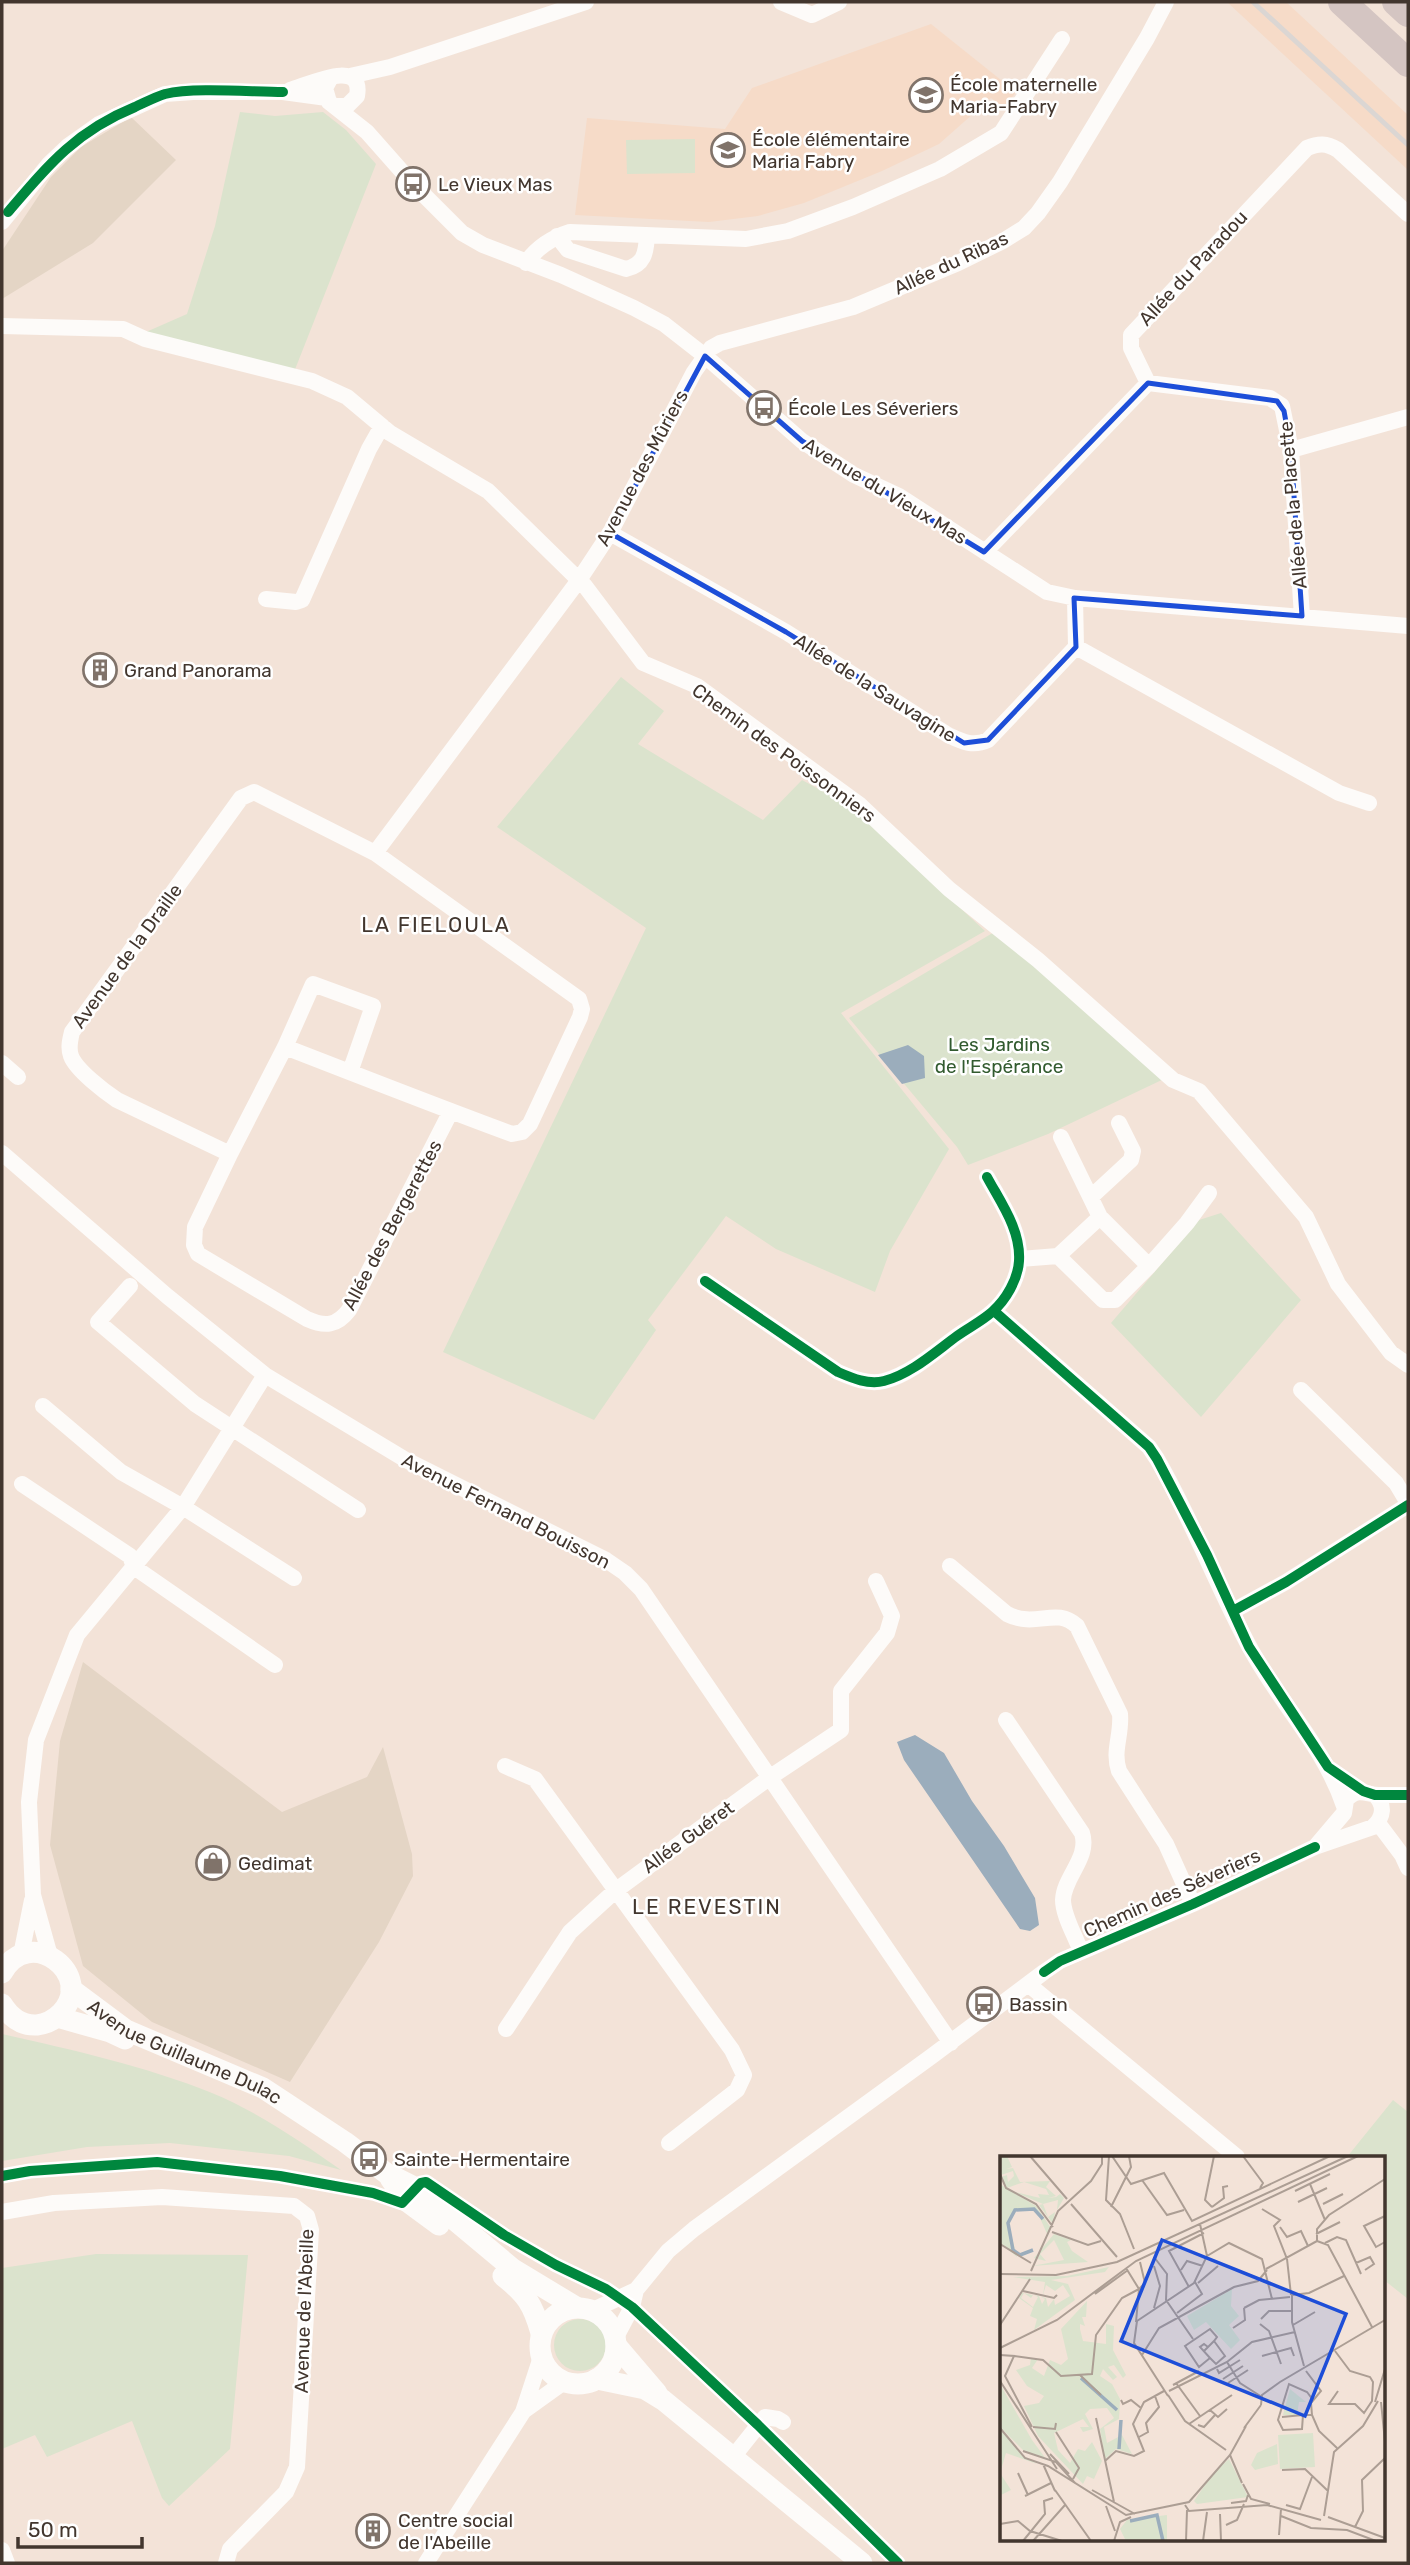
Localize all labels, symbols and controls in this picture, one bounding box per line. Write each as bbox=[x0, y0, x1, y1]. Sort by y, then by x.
place label: École maternelle Maria-Fabry bbox=[950, 73, 1097, 118]
school or university icon: École maternelle Maria-Fabry bbox=[907, 76, 945, 114]
place label: École élémentaire Maria Fabry bbox=[752, 128, 910, 173]
school or university icon: École élémentaire Maria Fabry bbox=[709, 131, 747, 169]
bus stop icon: Le Vieux Mas bbox=[394, 165, 432, 203]
place label: Le Vieux Mas bbox=[438, 173, 553, 196]
street label: Allée du Paradou bbox=[1134, 206, 1252, 330]
street label: Allée du Ribas bbox=[890, 226, 1012, 300]
street label: Avenue des Mûriers bbox=[591, 386, 693, 550]
bus stop icon: École Les Séveriers bbox=[745, 389, 783, 427]
place label: École Les Séveriers bbox=[788, 397, 959, 420]
street label: Allée de la Placette bbox=[1274, 420, 1312, 590]
street label: Avenue du Vieux Mas bbox=[799, 433, 971, 549]
street label: Allée de la Sauvagine bbox=[790, 629, 960, 747]
building icon: Grand Panorama bbox=[81, 651, 119, 689]
place label: Grand Panorama bbox=[124, 659, 272, 682]
street label: Chemin des Poissonniers bbox=[687, 678, 881, 828]
street label: Avenue de la Draille bbox=[67, 879, 187, 1033]
district label: LA FIELOULA bbox=[361, 912, 511, 937]
park label: Les Jardins de l'Espérance bbox=[935, 1033, 1063, 1078]
street label: Allée des Bergerettes bbox=[337, 1136, 447, 1314]
street label: Avenue Fernand Bouisson bbox=[398, 1448, 614, 1574]
street label: Allée Guéret bbox=[638, 1796, 739, 1878]
shop icon: Gedimat bbox=[194, 1844, 232, 1882]
street label: Chemin des Séveriers bbox=[1080, 1844, 1264, 1942]
place label: Gedimat bbox=[238, 1852, 313, 1875]
district label: LE REVESTIN bbox=[632, 1894, 782, 1919]
bus stop icon: Bassin bbox=[965, 1985, 1003, 2023]
place label: Bassin bbox=[1009, 1993, 1068, 2016]
street label: Avenue Guillaume Dulac bbox=[83, 1994, 286, 2109]
bus stop icon: Sainte-Hermentaire bbox=[350, 2140, 388, 2178]
place label: Sainte-Hermentaire bbox=[394, 2148, 570, 2171]
inset map bbox=[1000, 2156, 1386, 2540]
street label: Avenue de l'Abeille bbox=[290, 2228, 318, 2394]
scale bar bbox=[18, 2506, 142, 2550]
place label: Centre social de l'Abeille bbox=[398, 2509, 513, 2554]
building icon: Centre social de l'Abeille bbox=[354, 2512, 392, 2550]
text: 50 m bbox=[28, 2517, 78, 2542]

